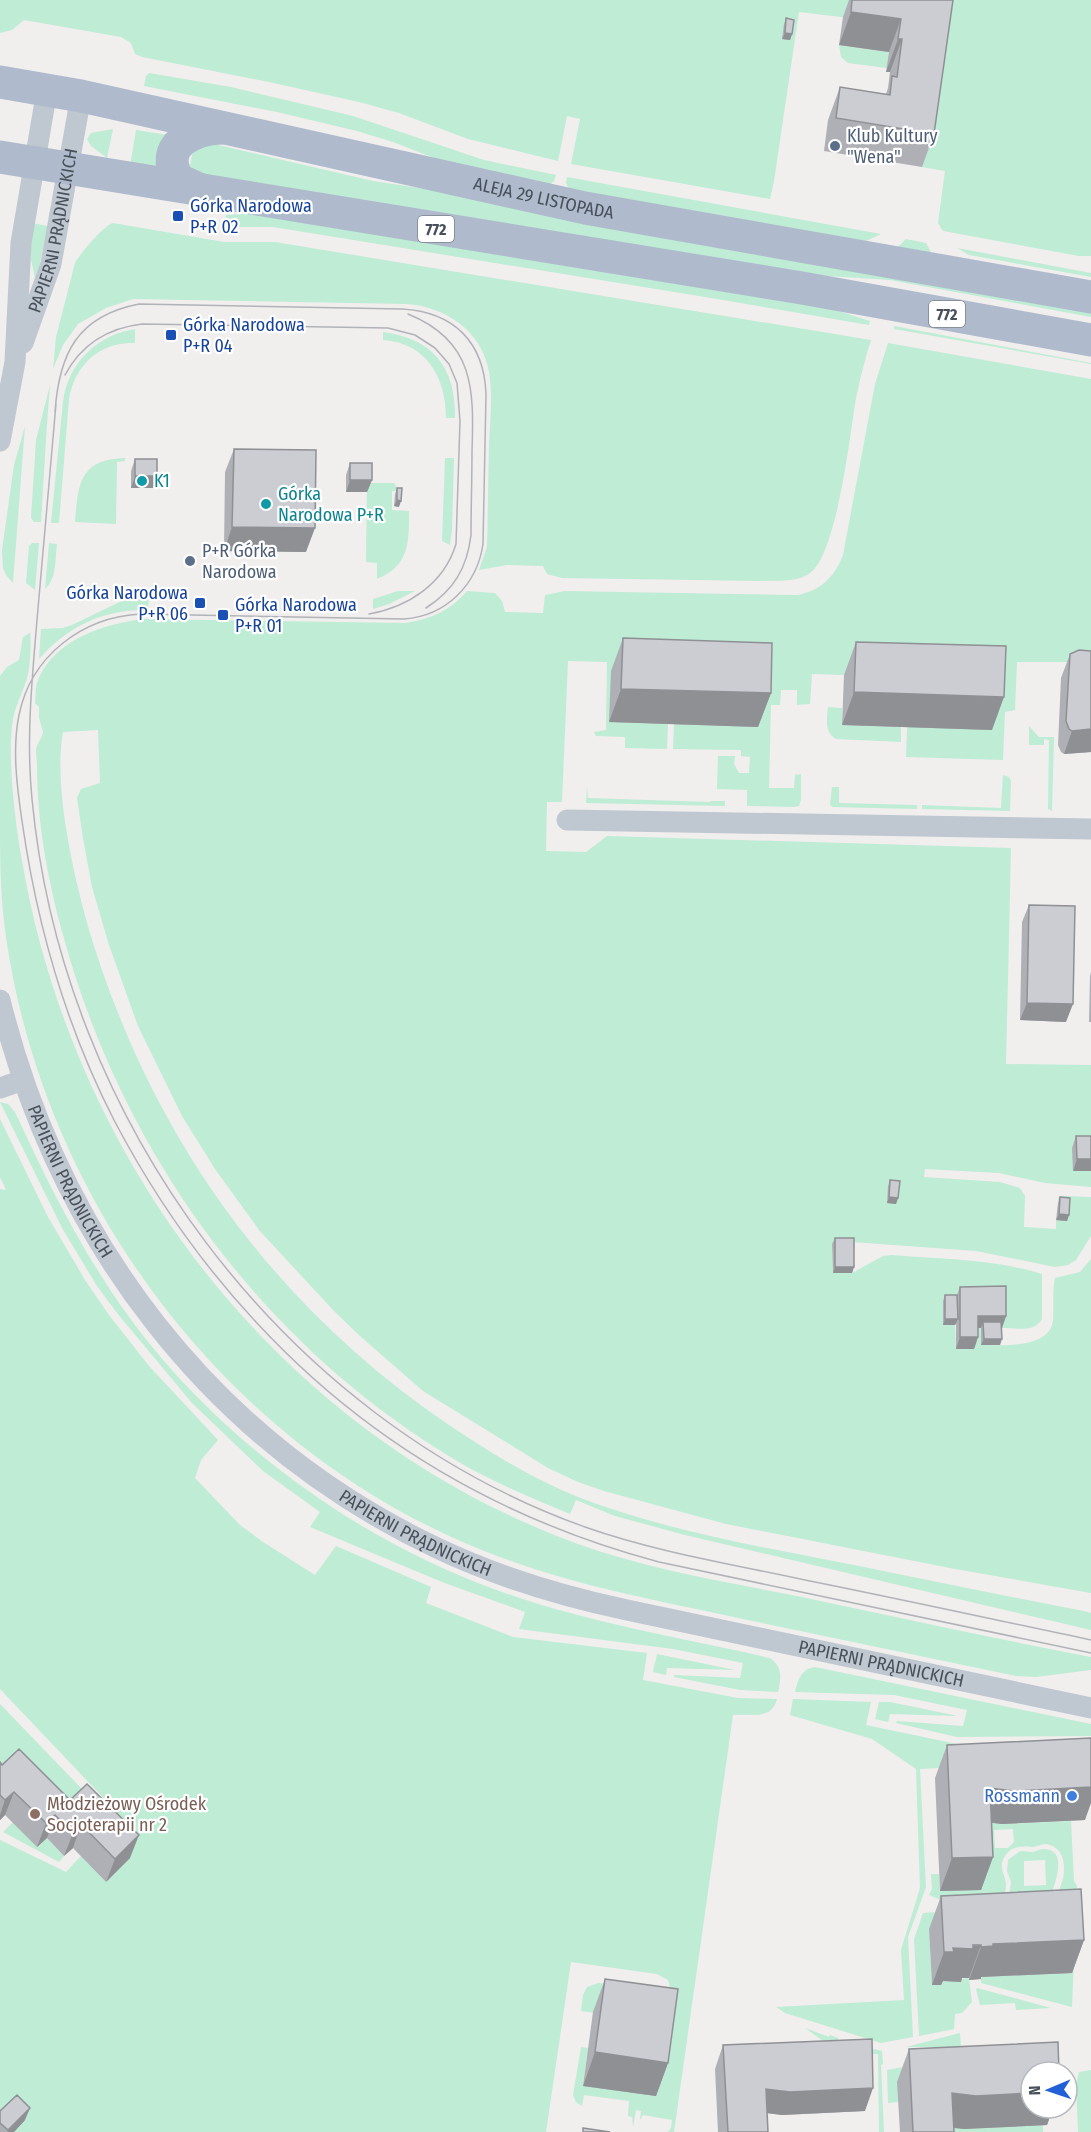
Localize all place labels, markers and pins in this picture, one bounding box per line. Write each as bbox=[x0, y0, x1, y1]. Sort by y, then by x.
place label: Klub Kultury "Wena" bbox=[847, 125, 938, 168]
marker: Klub Kultury "Wena" bbox=[828, 139, 842, 153]
place label: Górka Narodowa P+R 02 bbox=[190, 195, 312, 238]
marker: Górka Narodowa P+R 02 bbox=[171, 209, 185, 223]
place label: Górka Narodowa P+R 04 bbox=[183, 314, 305, 357]
marker: Górka Narodowa P+R 04 bbox=[164, 328, 178, 342]
place label: K1 bbox=[154, 470, 170, 492]
marker: K1 bbox=[135, 474, 149, 488]
place label: Górka Narodowa P+R bbox=[278, 483, 384, 526]
marker: Górka Narodowa P+R bbox=[259, 497, 273, 511]
place label: P+R Górka Narodowa bbox=[202, 540, 277, 583]
marker: P+R Górka Narodowa bbox=[183, 554, 197, 568]
place label: Górka Narodowa P+R 06 bbox=[66, 582, 188, 625]
place label: Górka Narodowa P+R 01 bbox=[235, 594, 357, 637]
marker: Górka Narodowa P+R 06 bbox=[193, 596, 207, 610]
marker: Górka Narodowa P+R 01 bbox=[216, 608, 230, 622]
place label: Rossmann bbox=[984, 1785, 1060, 1807]
marker: Rossmann bbox=[1065, 1789, 1079, 1803]
place label: Młodzieżowy Ośrodek Socjoterapii nr 2 bbox=[47, 1793, 207, 1836]
marker: Młodzieżowy Ośrodek Socjoterapii nr 2 bbox=[28, 1807, 42, 1821]

